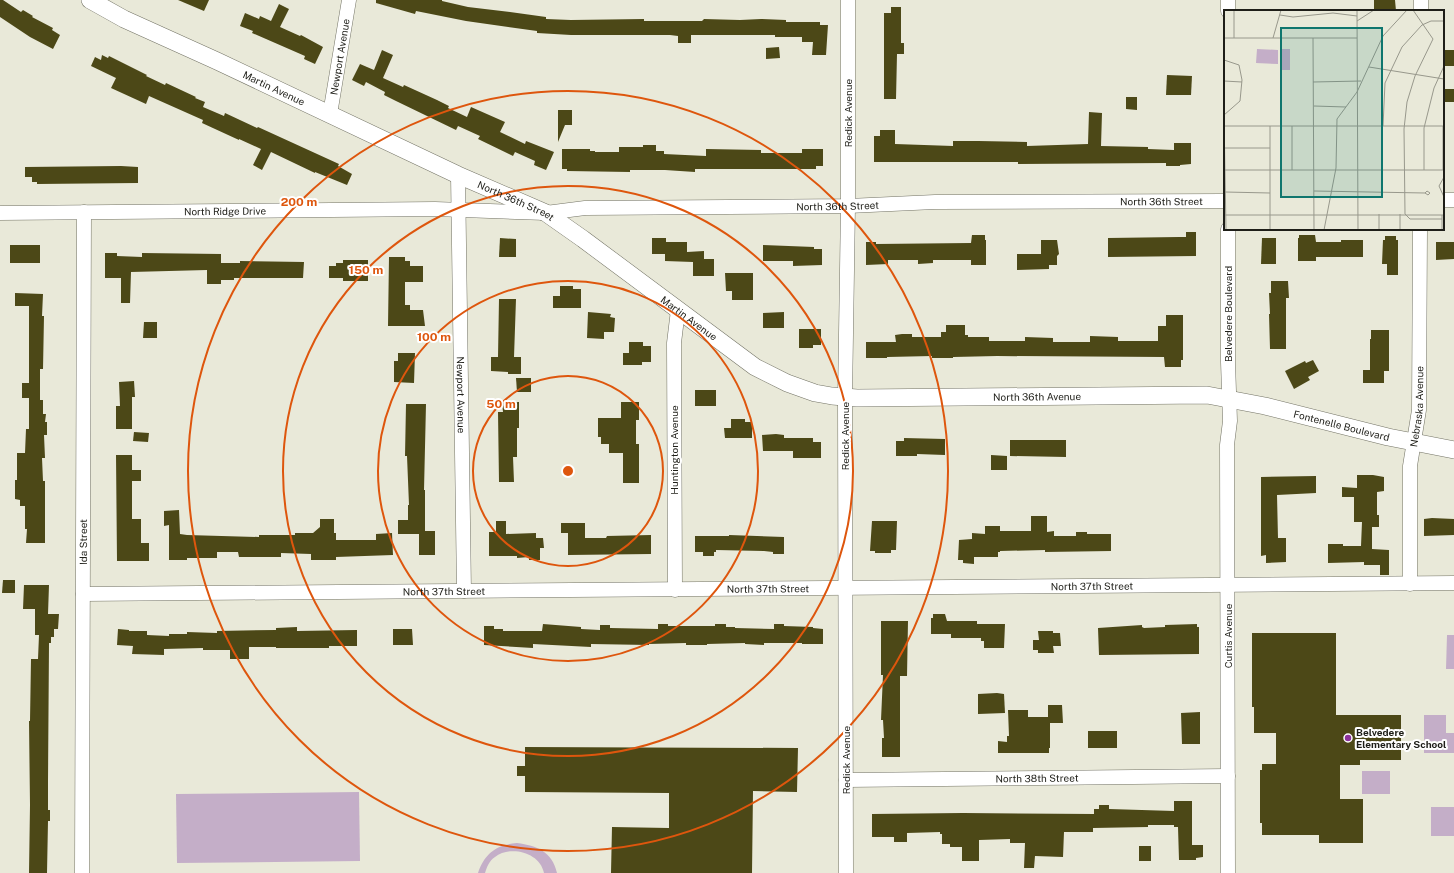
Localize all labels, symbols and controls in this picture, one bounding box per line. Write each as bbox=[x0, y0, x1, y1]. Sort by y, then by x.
inset map bbox=[1224, 10, 1444, 230]
street label: Newport Avenue bbox=[327, 17, 352, 96]
street label: Martin Avenue bbox=[241, 68, 307, 108]
street label: Redick Avenue bbox=[842, 78, 854, 147]
street label: North 36th Street bbox=[476, 178, 557, 223]
text: 200 m bbox=[281, 195, 317, 209]
street label: North 36th Street bbox=[1120, 195, 1203, 207]
street label: North 36th Street bbox=[796, 199, 879, 212]
street label: North Ridge Drive bbox=[184, 205, 266, 217]
text: 150 m bbox=[349, 263, 383, 277]
street label: Belvedere Boulevard bbox=[1222, 266, 1234, 362]
street label: Martin Avenue bbox=[659, 293, 720, 343]
text: 100 m bbox=[417, 330, 451, 344]
street label: Newport Avenue bbox=[455, 356, 468, 434]
street label: Nebraska Avenue bbox=[1407, 366, 1425, 448]
street label: North 36th Avenue bbox=[993, 390, 1081, 403]
text: 50 m bbox=[486, 397, 516, 411]
street label: Redick Avenue bbox=[839, 401, 851, 470]
street label: Huntington Avenue bbox=[668, 405, 680, 495]
street label: Fontenelle Boulevard bbox=[1292, 407, 1391, 443]
centre of rings bbox=[561, 464, 575, 478]
street label: Ida Street bbox=[77, 519, 89, 565]
street label: North 37th Street bbox=[1051, 580, 1133, 592]
street label: North 37th Street bbox=[727, 582, 809, 595]
street label: North 37th Street bbox=[403, 585, 485, 597]
street label: Curtis Avenue bbox=[1222, 603, 1234, 668]
street label: Redick Avenue bbox=[840, 725, 852, 794]
place label: Belvedere Elementary School bbox=[1356, 726, 1446, 750]
marker: Belvedere Elementary School bbox=[1343, 733, 1353, 743]
street label: North 38th Street bbox=[995, 772, 1079, 784]

